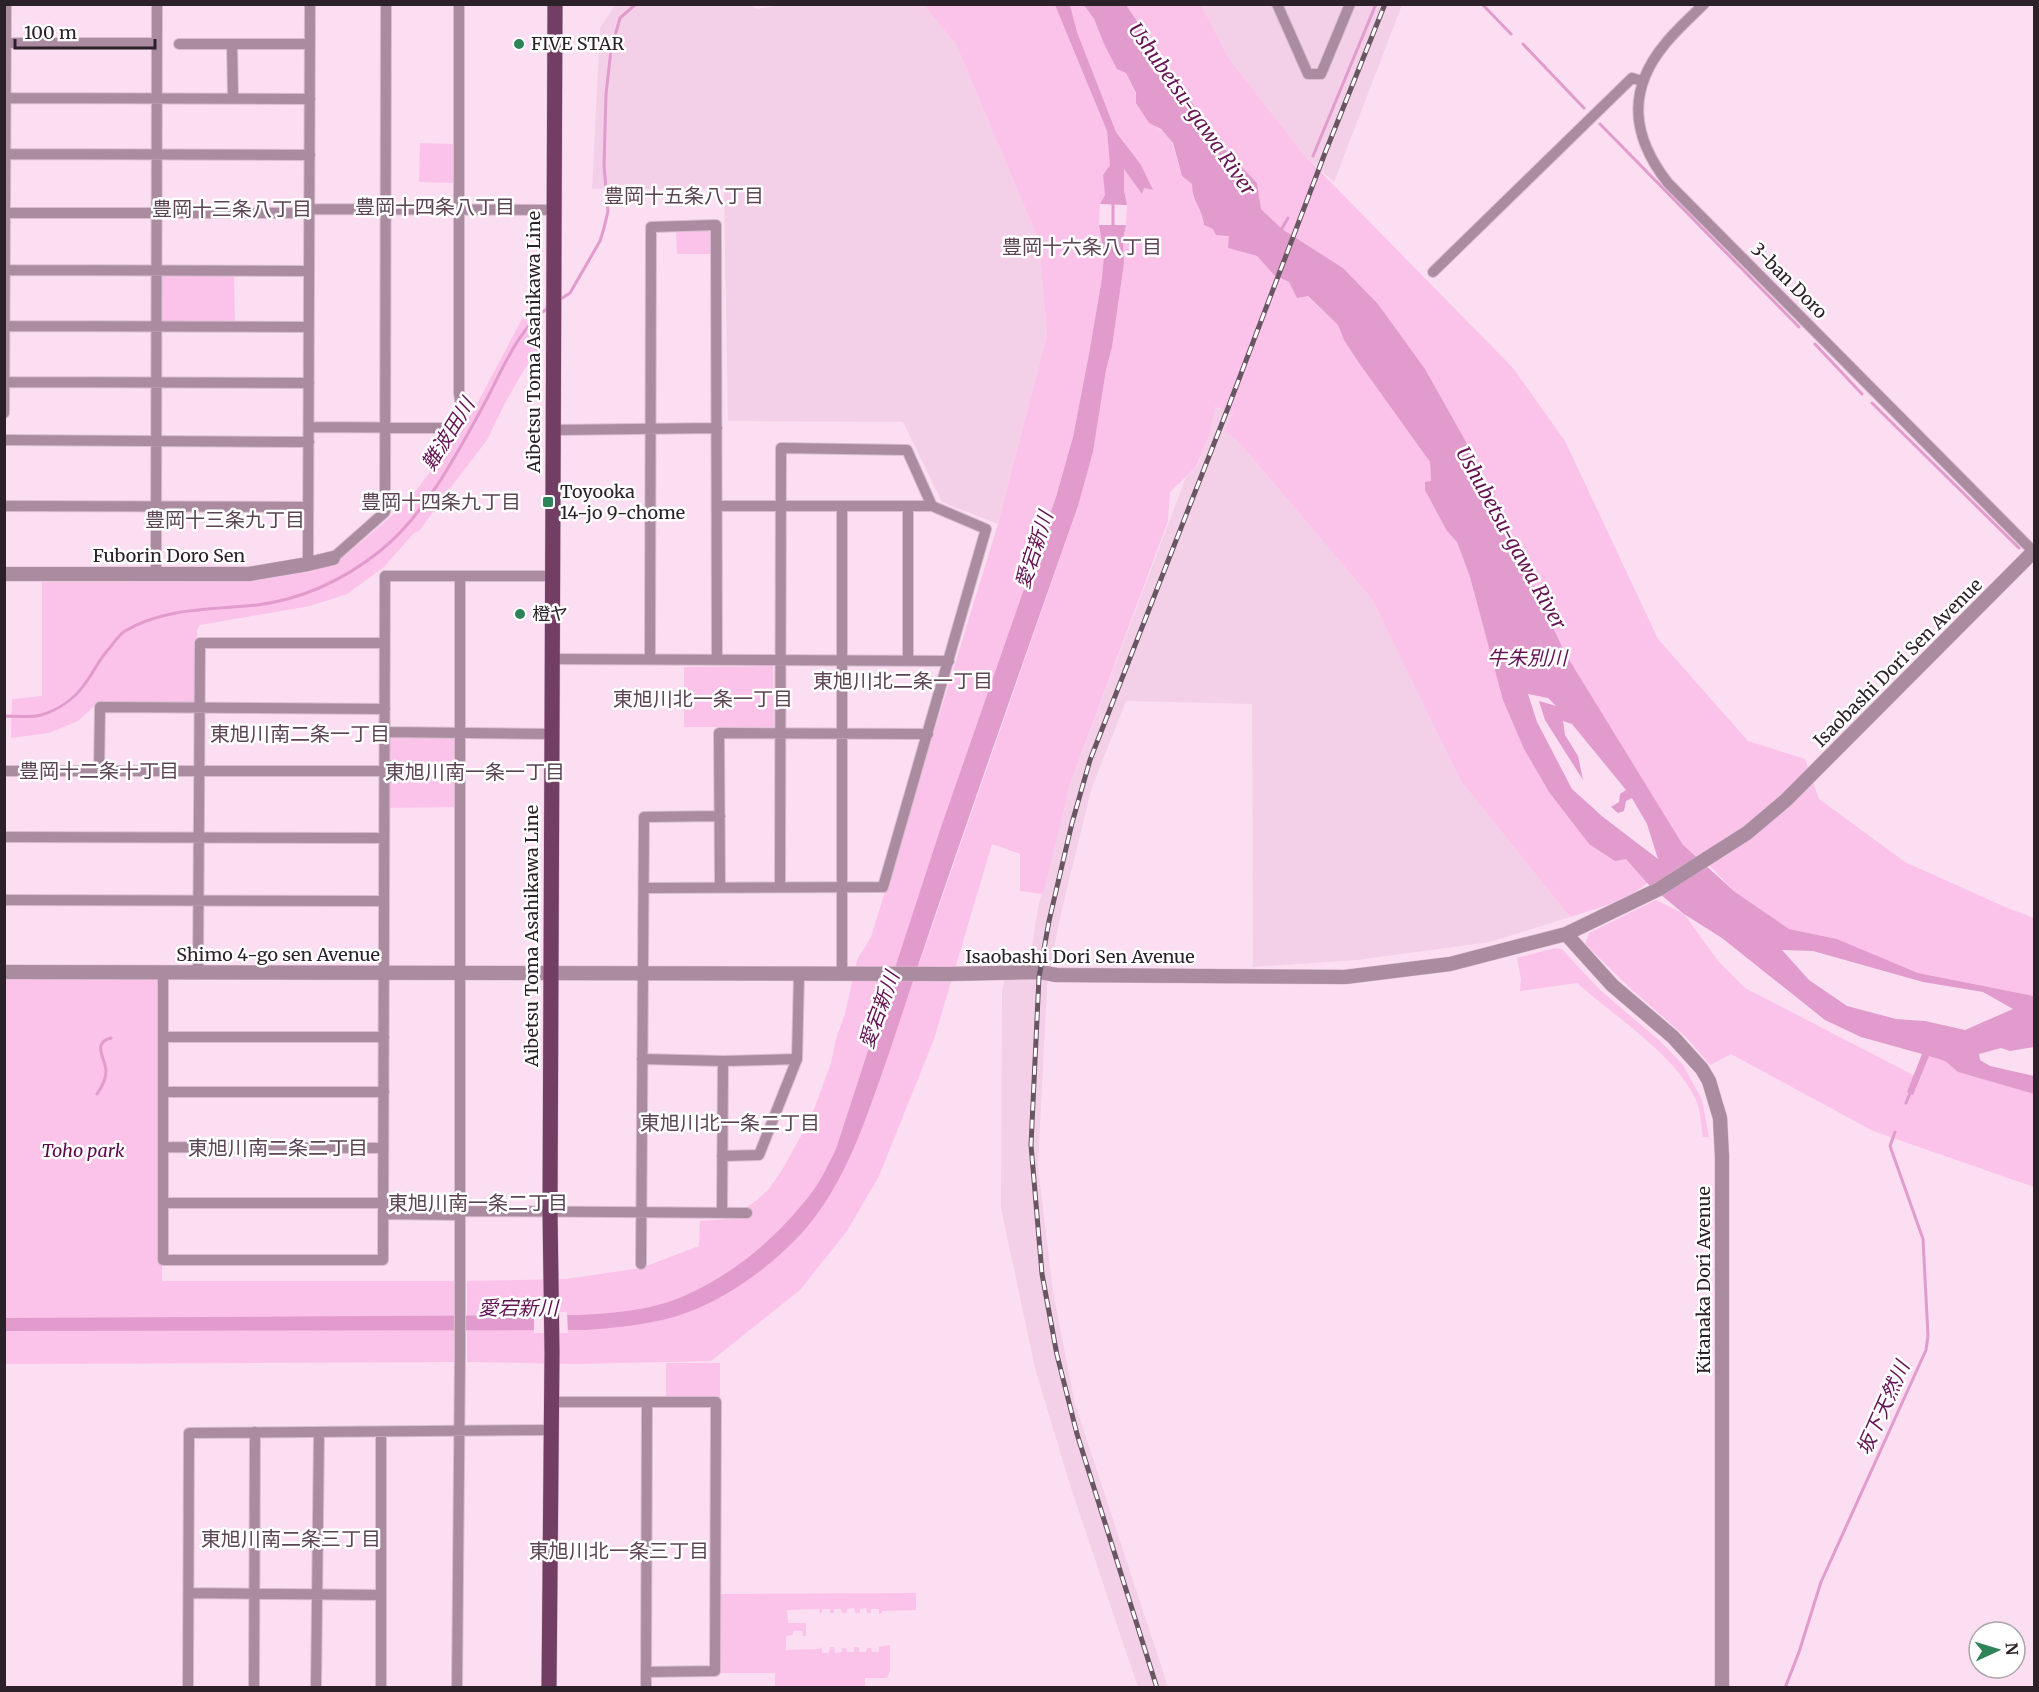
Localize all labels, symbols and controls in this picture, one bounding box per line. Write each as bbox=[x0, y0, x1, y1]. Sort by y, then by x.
scale bar bbox=[15, 12, 154, 50]
water label: Ushubetsu-gawa River bbox=[1124, 18, 1262, 200]
text: 100 m bbox=[24, 21, 77, 44]
place label: FIVE STAR bbox=[531, 32, 625, 55]
marker: FIVE STAR bbox=[512, 37, 526, 51]
district label: 豊岡十五条八丁目 bbox=[604, 183, 764, 208]
district label: 豊岡十四条八丁目 bbox=[355, 194, 515, 219]
district label: 豊岡十三条八丁目 bbox=[152, 196, 312, 221]
street label: Aibetsu Toma Asahikawa Line bbox=[522, 211, 545, 474]
district label: 豊岡十六条八丁目 bbox=[1002, 234, 1162, 259]
street label: 3-ban Doro bbox=[1747, 238, 1832, 323]
water label: 難波田川 bbox=[416, 391, 480, 474]
water label: Ushubetsu-gawa River bbox=[1451, 442, 1572, 634]
place label: Toyooka 14-jo 9-chome bbox=[560, 480, 685, 524]
district label: 豊岡十四条九丁目 bbox=[361, 489, 521, 514]
marker: Toyooka 14-jo 9-chome bbox=[541, 495, 555, 509]
water label: 愛宕新川 bbox=[1009, 506, 1058, 592]
district label: 豊岡十三条九丁目 bbox=[145, 507, 305, 532]
street label: Fuborin Doro Sen bbox=[93, 544, 245, 567]
street label: Isaobashi Dori Sen Avenue bbox=[1808, 573, 1987, 752]
place label: 橙ヤ bbox=[532, 602, 568, 625]
marker: 橙ヤ bbox=[513, 607, 527, 621]
water label: 牛朱別川 bbox=[1487, 645, 1569, 670]
district label: 東旭川北二条一丁目 bbox=[813, 668, 993, 693]
district label: 東旭川北一条一丁目 bbox=[613, 686, 793, 711]
district label: 東旭川南二条一丁目 bbox=[210, 721, 390, 746]
district label: 豊岡十二条十丁目 bbox=[19, 758, 179, 783]
district label: 東旭川南一条一丁目 bbox=[385, 759, 565, 784]
street label: Aibetsu Toma Asahikawa Line bbox=[520, 805, 543, 1068]
street label: Shimo 4-go sen Avenue bbox=[176, 943, 380, 966]
street label: Isaobashi Dori Sen Avenue bbox=[965, 945, 1195, 968]
water label: 愛宕新川 bbox=[853, 966, 905, 1052]
district label: 東旭川北一条二丁目 bbox=[640, 1110, 820, 1135]
district label: 東旭川南二条二丁目 bbox=[188, 1135, 368, 1160]
park label: Toho park bbox=[41, 1139, 125, 1162]
street label: Kitanaka Dori Avenue bbox=[1692, 1186, 1715, 1374]
district label: 東旭川南一条二丁目 bbox=[388, 1190, 568, 1215]
water label: 愛宕新川 bbox=[478, 1295, 560, 1320]
water label: 坂下天然川 bbox=[1851, 1355, 1915, 1459]
district label: 東旭川南二条三丁目 bbox=[201, 1526, 381, 1551]
district label: 東旭川北一条三丁目 bbox=[529, 1538, 709, 1563]
north arrow bbox=[1967, 1620, 2027, 1680]
text: N bbox=[2002, 1642, 2022, 1656]

